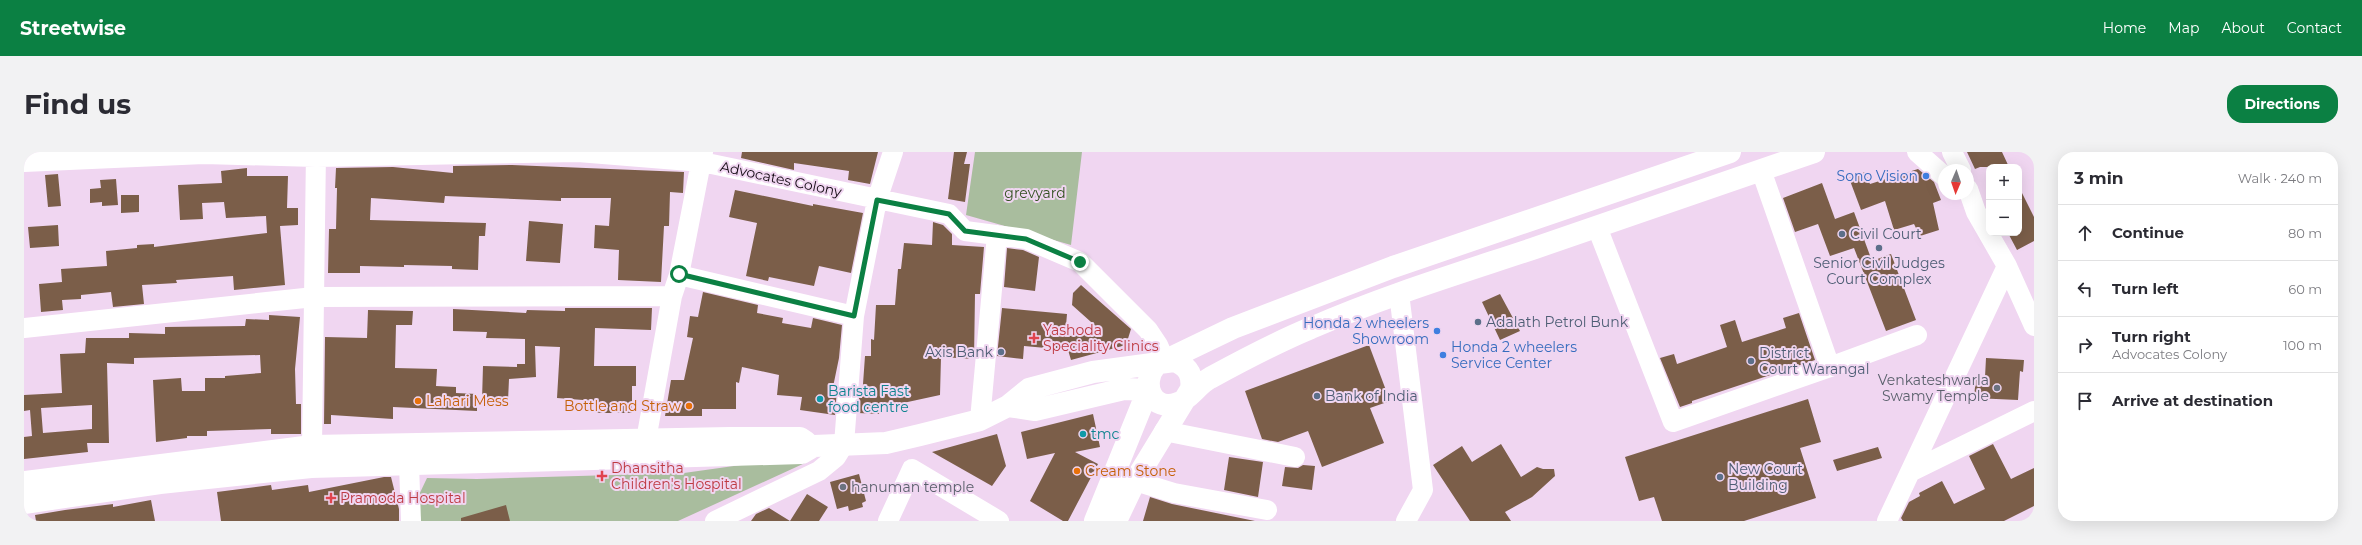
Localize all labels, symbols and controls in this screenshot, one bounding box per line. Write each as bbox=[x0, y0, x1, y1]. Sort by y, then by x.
text: Streetwise bbox=[20, 17, 126, 40]
text: Home bbox=[2103, 19, 2146, 37]
text: Map bbox=[2168, 19, 2199, 37]
text: About bbox=[2221, 19, 2265, 37]
text: Contact bbox=[2287, 19, 2342, 37]
button: Directions bbox=[2227, 85, 2338, 123]
text: Find us bbox=[24, 87, 131, 121]
street label: Advocates Colony bbox=[719, 157, 844, 201]
north arrow bbox=[1938, 164, 1974, 200]
map controls bbox=[1986, 164, 2022, 236]
button: + bbox=[1986, 164, 2022, 200]
place label: Sono Vision bbox=[1837, 167, 1918, 185]
text: 3 min bbox=[2074, 168, 2124, 188]
text: Walk · 240 m bbox=[2238, 170, 2322, 186]
marker: Sono Vision bbox=[1921, 171, 1931, 181]
park label: grevyard bbox=[1004, 184, 1066, 202]
button: − bbox=[1986, 200, 2022, 236]
icon: ahead bbox=[2074, 222, 2096, 244]
text: Continue bbox=[2112, 223, 2184, 242]
place label: Civil Court bbox=[1850, 225, 1922, 243]
text: 80 m bbox=[2288, 225, 2322, 241]
marker: Civil Court bbox=[1837, 229, 1847, 239]
marker: Senior Civil Judges Court Complex bbox=[1874, 243, 1884, 253]
route end bbox=[1071, 253, 1089, 271]
place label: Senior Civil Judges Court Complex bbox=[1813, 254, 1945, 288]
route start bbox=[670, 265, 688, 283]
icon: left bbox=[2074, 278, 2096, 300]
text: Turn left bbox=[2112, 279, 2179, 298]
text: 60 m bbox=[2288, 281, 2322, 297]
place label: Adalath Petrol Bunk bbox=[1486, 313, 1629, 331]
place label: Honda 2 wheelers Showroom bbox=[1303, 314, 1429, 348]
marker: Adalath Petrol Bunk bbox=[1473, 317, 1483, 327]
place label: Yashoda Speciality Clinics bbox=[1043, 321, 1159, 355]
marker: Honda 2 wheelers Showroom bbox=[1432, 326, 1442, 336]
text: Turn right bbox=[2112, 327, 2191, 346]
marker: Yashoda Speciality Clinics bbox=[1028, 332, 1040, 344]
icon: right bbox=[2074, 334, 2096, 356]
text: 100 m bbox=[2283, 337, 2322, 353]
place label: Honda 2 wheelers Service Center bbox=[1451, 338, 1577, 372]
place label: Axis Bank bbox=[925, 343, 994, 361]
place label: District Court Warangal bbox=[1759, 344, 1869, 378]
text: Advocates Colony bbox=[2112, 346, 2227, 362]
marker: Axis Bank bbox=[996, 347, 1006, 357]
marker: Honda 2 wheelers Service Center bbox=[1438, 350, 1448, 360]
marker: District Court Warangal bbox=[1746, 356, 1756, 366]
place label: Venkateshwarla Swamy Temple bbox=[1878, 371, 1989, 405]
place label: Barista Fast food centre bbox=[828, 382, 910, 416]
marker: Venkateshwarla Swamy Temple bbox=[1992, 383, 2002, 393]
place label: Bank of India bbox=[1325, 387, 1418, 405]
icon: arrive bbox=[2074, 390, 2096, 412]
marker: Bank of India bbox=[1312, 391, 1322, 401]
text: Arrive at destination bbox=[2112, 391, 2273, 410]
place label: Lahari Mess bbox=[426, 392, 509, 410]
marker: Barista Fast food centre bbox=[815, 394, 825, 404]
marker: Lahari Mess bbox=[413, 396, 423, 406]
place label: Bottle and Straw bbox=[564, 397, 682, 415]
marker: Bottle and Straw bbox=[684, 401, 694, 411]
place label: tmc bbox=[1091, 425, 1120, 443]
marker: tmc bbox=[1078, 429, 1088, 439]
place label: Dhansitha Children's Hospital bbox=[611, 459, 742, 493]
place label: New Court Building bbox=[1728, 460, 1803, 494]
place label: Cream Stone bbox=[1085, 462, 1176, 480]
marker: Cream Stone bbox=[1072, 466, 1082, 476]
marker: Dhansitha Children's Hospital bbox=[596, 470, 608, 482]
marker: New Court Building bbox=[1715, 472, 1725, 482]
place label: hanuman temple bbox=[851, 478, 974, 496]
marker: hanuman temple bbox=[838, 482, 848, 492]
place label: Pramoda Hospital bbox=[340, 489, 466, 507]
marker: Pramoda Hospital bbox=[325, 492, 337, 504]

